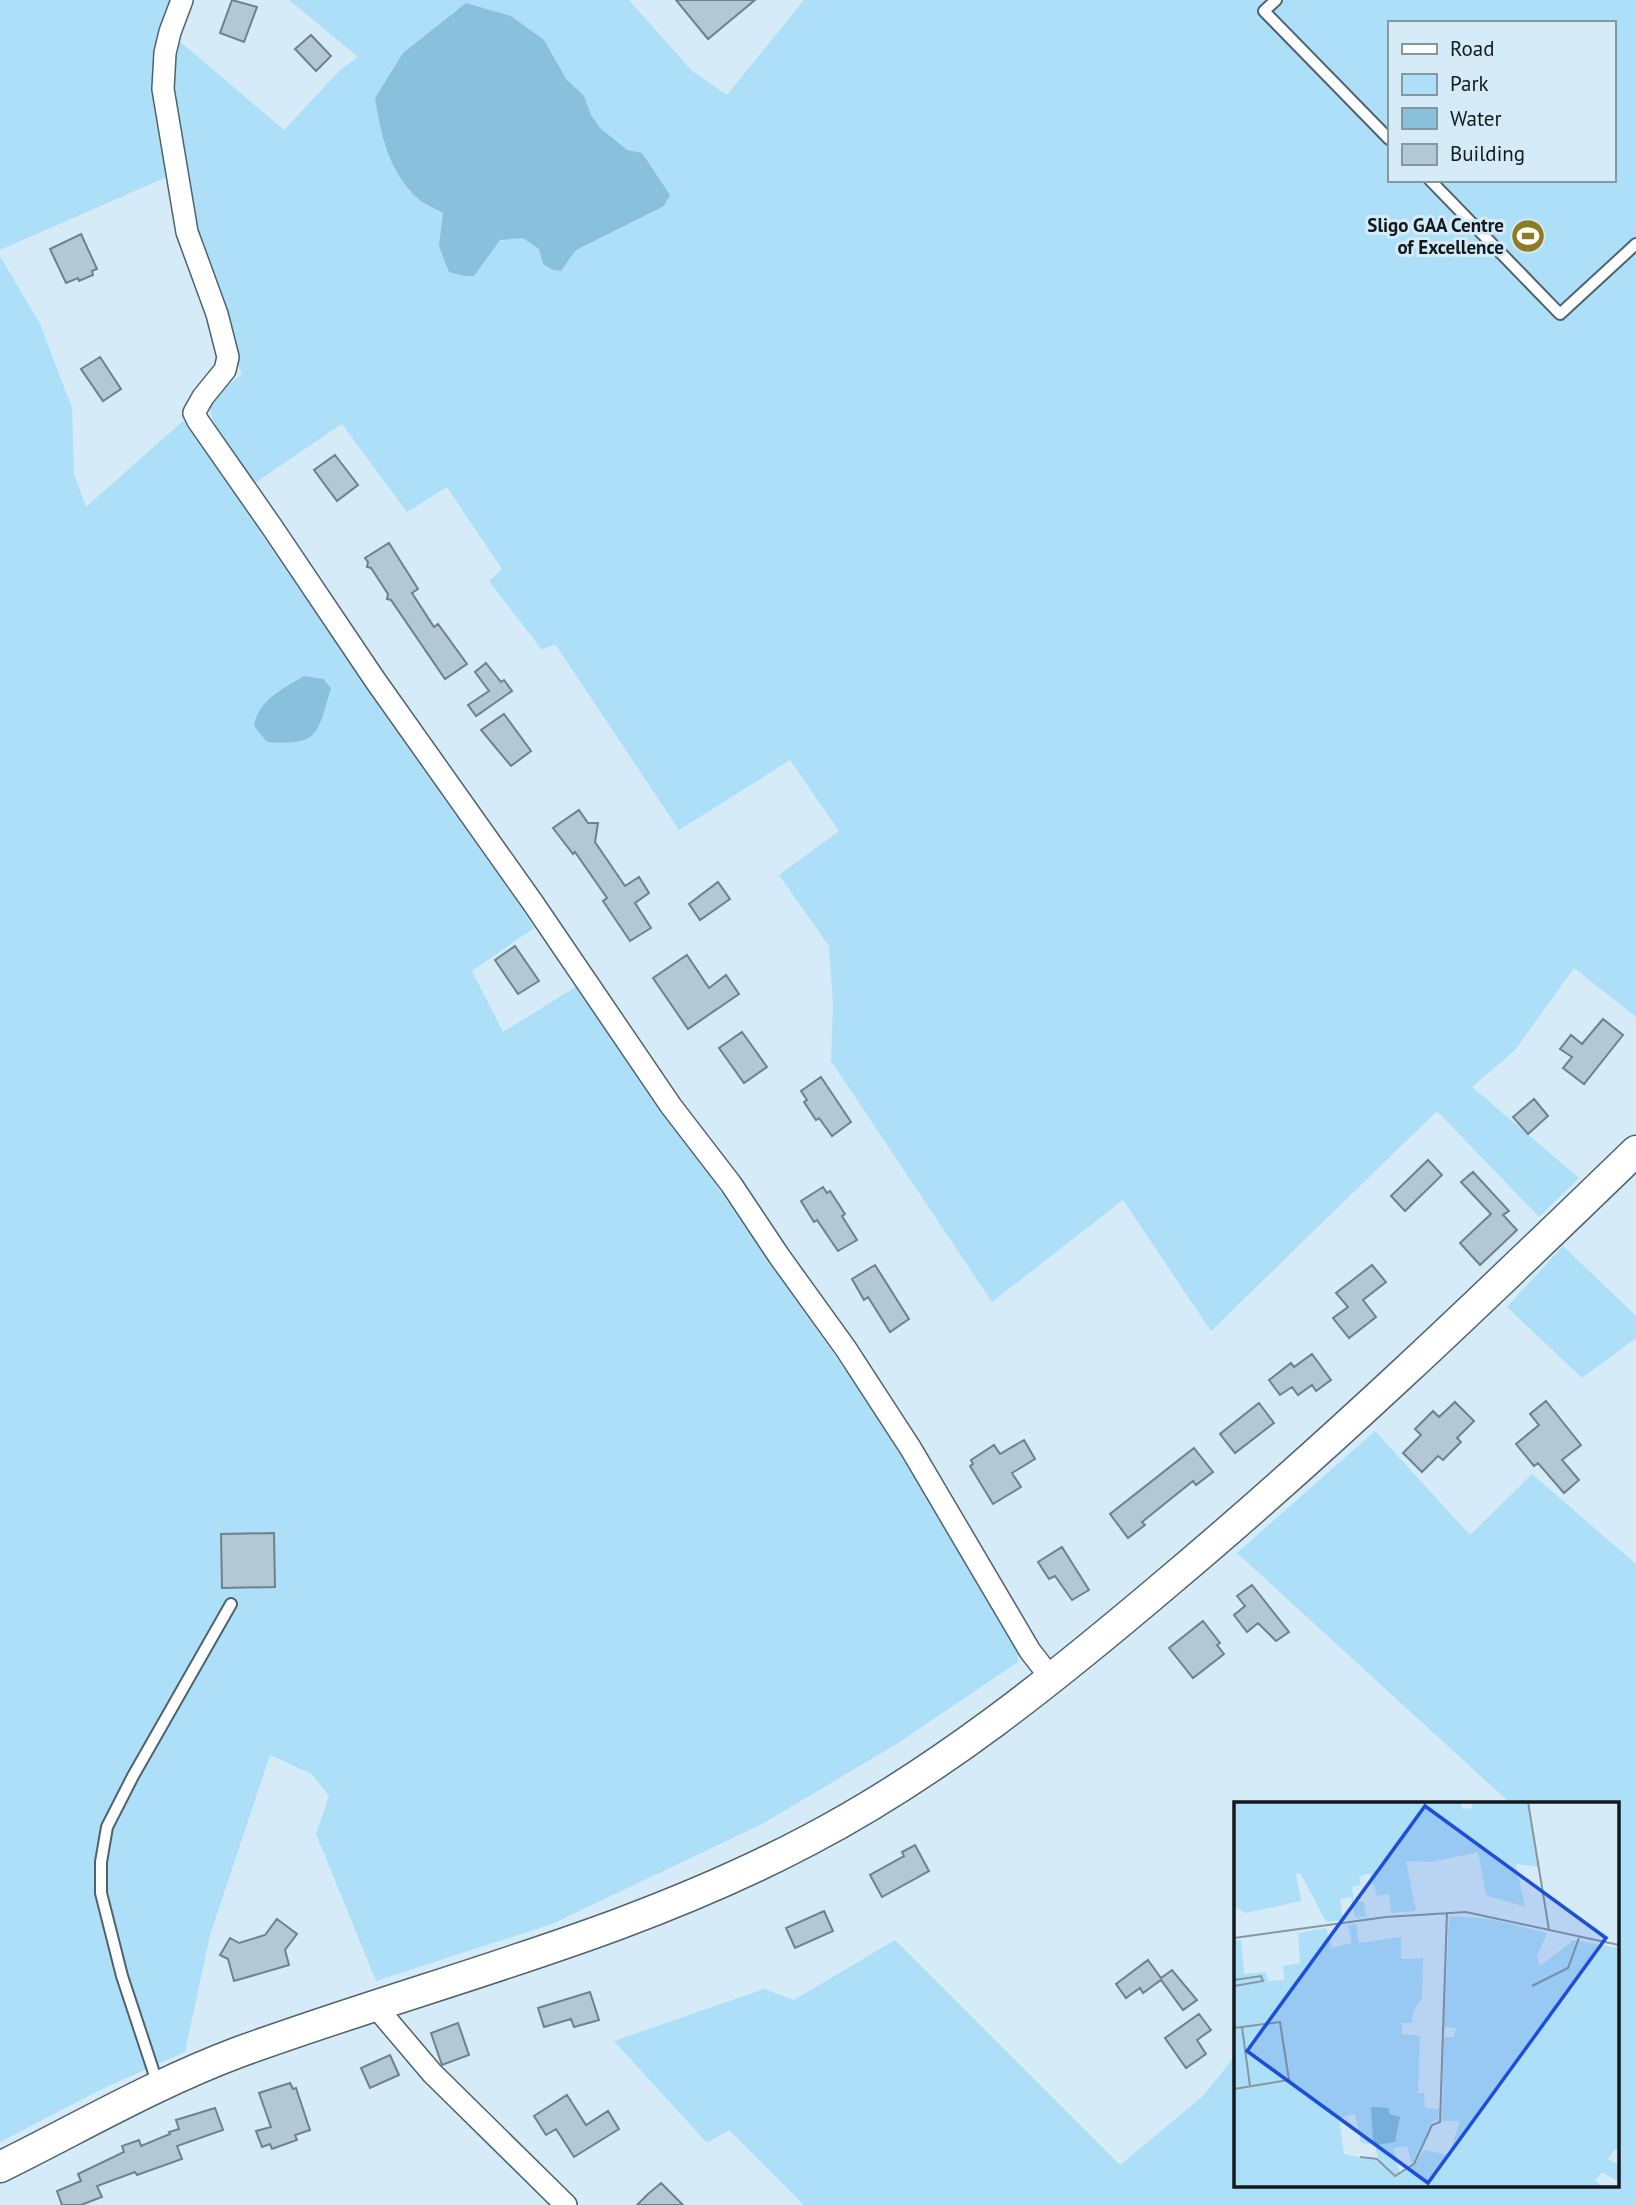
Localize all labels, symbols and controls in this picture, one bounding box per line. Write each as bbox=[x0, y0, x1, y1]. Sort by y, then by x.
legend bbox=[1388, 21, 1615, 182]
text: Road bbox=[1450, 35, 1494, 62]
text: Park bbox=[1450, 70, 1489, 97]
text: Water bbox=[1450, 105, 1502, 132]
text: Building bbox=[1450, 140, 1525, 167]
place label: Sligo GAA Centre of Excellence bbox=[1367, 213, 1504, 259]
sports icon: Sligo GAA Centre of Excellence bbox=[1509, 217, 1547, 255]
inset map bbox=[1234, 1802, 1618, 2188]

